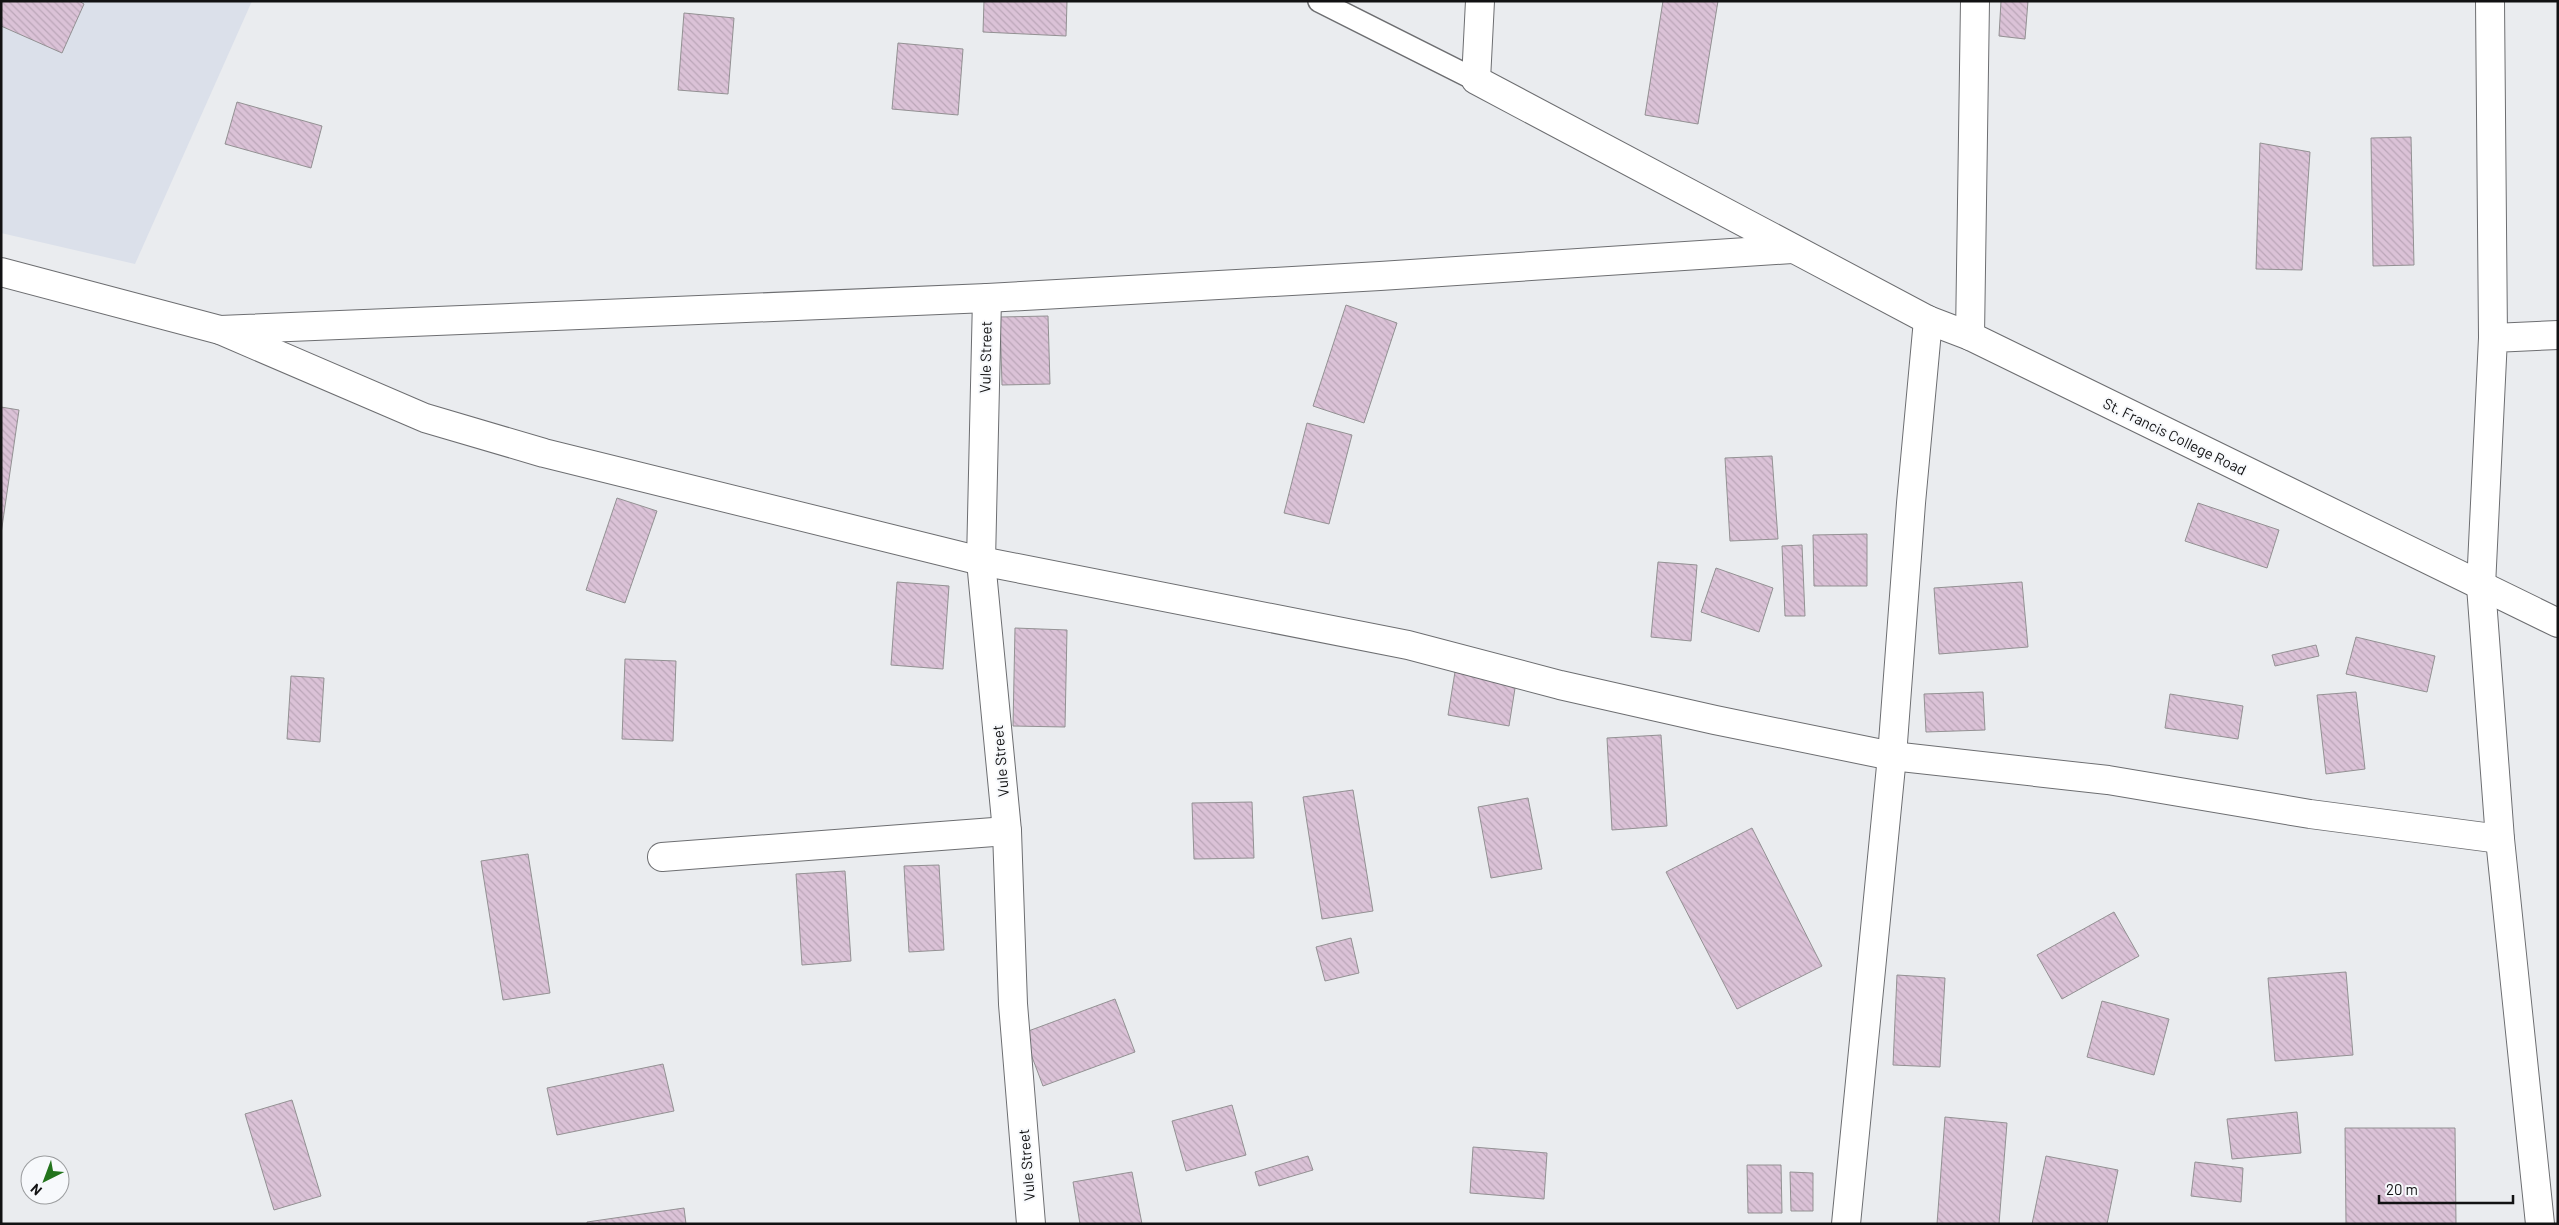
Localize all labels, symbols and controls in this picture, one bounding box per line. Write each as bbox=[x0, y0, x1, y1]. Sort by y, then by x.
street label: Vule Street bbox=[975, 321, 995, 393]
street label: St. Francis College Road bbox=[2100, 393, 2250, 479]
street label: Vule Street bbox=[988, 724, 1012, 798]
street label: Vule Street bbox=[1014, 1128, 1038, 1202]
north arrow bbox=[20, 1155, 70, 1205]
scale bar bbox=[2379, 1172, 2513, 1204]
text: 20 m bbox=[2386, 1180, 2418, 1198]
text: N bbox=[27, 1181, 45, 1199]

